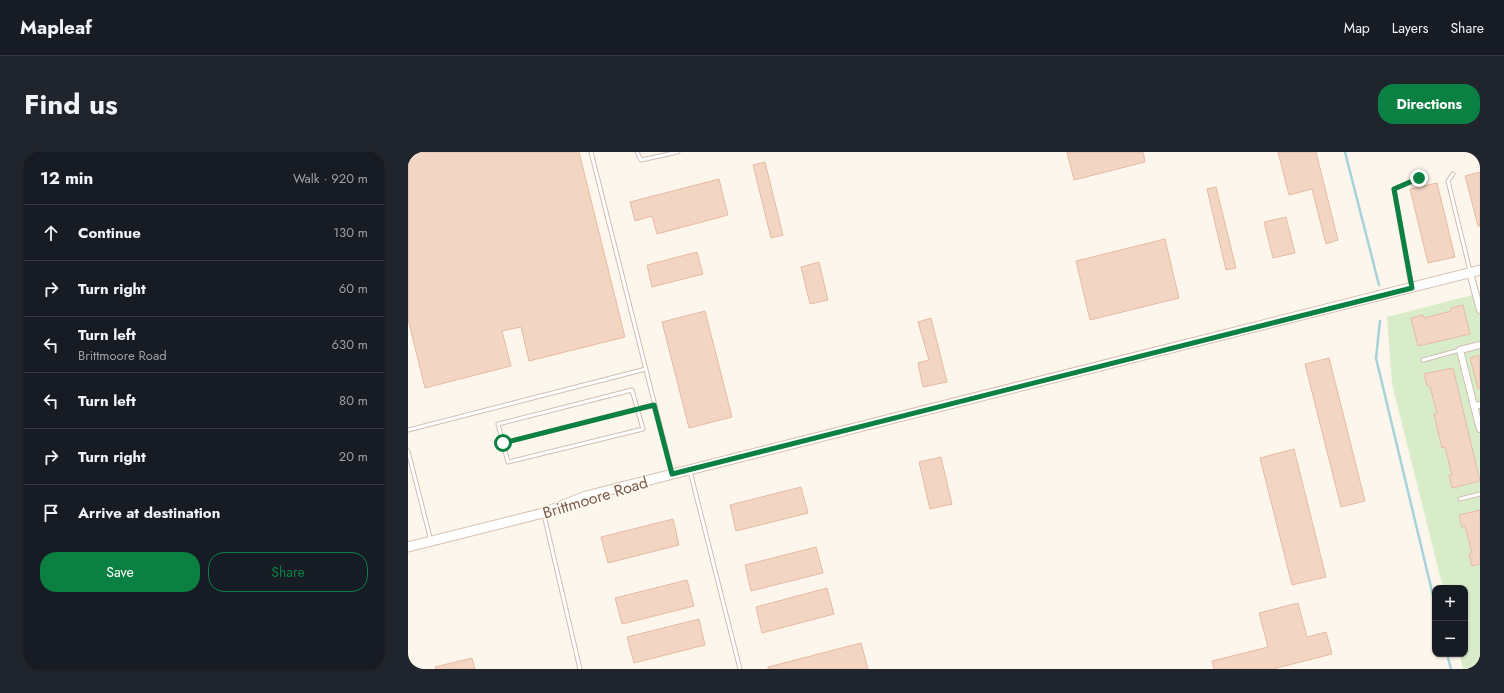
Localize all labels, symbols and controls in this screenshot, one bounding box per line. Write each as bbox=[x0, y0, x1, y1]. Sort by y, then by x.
text: Mapleaf bbox=[20, 14, 92, 41]
text: Map bbox=[1344, 18, 1370, 38]
text: Layers bbox=[1392, 18, 1428, 38]
text: Share bbox=[1450, 18, 1484, 38]
text: Find us bbox=[24, 84, 118, 125]
button: Directions bbox=[1378, 84, 1480, 124]
text: 12 min bbox=[40, 166, 93, 190]
text: Walk · 920 m bbox=[293, 169, 368, 188]
route end bbox=[1410, 169, 1428, 187]
icon: ahead bbox=[40, 222, 62, 244]
text: Continue bbox=[78, 222, 141, 244]
text: 130 m bbox=[333, 223, 368, 242]
icon: right bbox=[40, 278, 62, 300]
text: Turn right bbox=[78, 278, 146, 300]
text: 60 m bbox=[339, 279, 368, 298]
text: Turn left bbox=[78, 324, 136, 346]
icon: left bbox=[40, 334, 62, 356]
text: 630 m bbox=[332, 335, 368, 354]
text: Brittmoore Road bbox=[78, 346, 167, 365]
icon: left bbox=[40, 390, 62, 412]
text: Turn left bbox=[78, 390, 136, 412]
text: 80 m bbox=[339, 391, 368, 410]
route start bbox=[494, 434, 512, 452]
icon: right bbox=[40, 446, 62, 468]
text: Turn right bbox=[78, 446, 146, 468]
text: 20 m bbox=[339, 447, 368, 466]
street label: Brittmoore Road bbox=[540, 471, 651, 524]
icon: arrive bbox=[40, 502, 62, 524]
text: Arrive at destination bbox=[78, 502, 220, 524]
button: Save bbox=[40, 552, 200, 592]
button: Share bbox=[208, 552, 368, 592]
map controls bbox=[1432, 585, 1468, 657]
button: + bbox=[1432, 585, 1468, 621]
button: − bbox=[1432, 621, 1468, 657]

